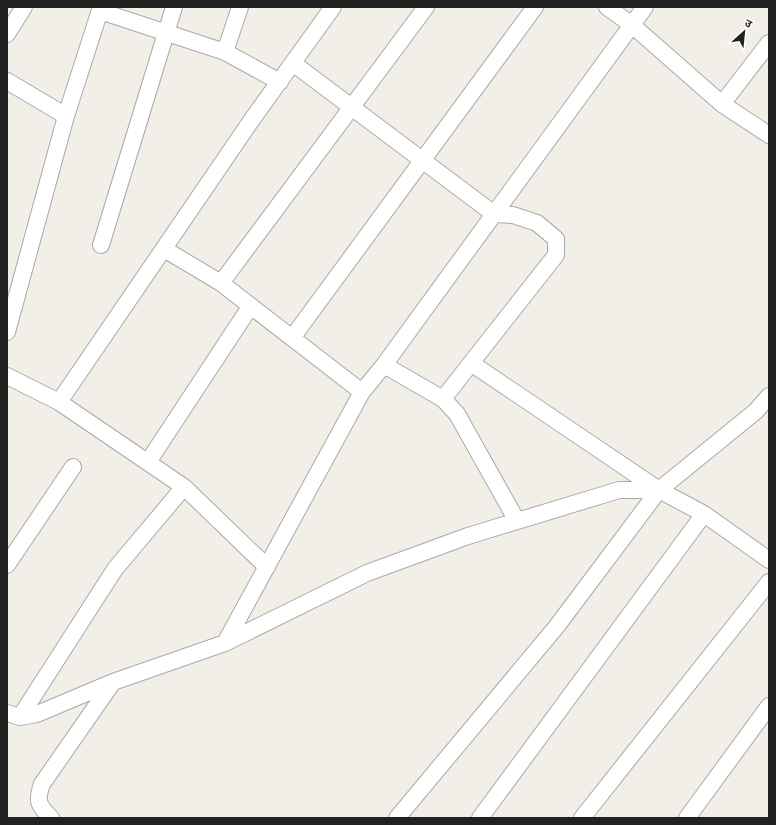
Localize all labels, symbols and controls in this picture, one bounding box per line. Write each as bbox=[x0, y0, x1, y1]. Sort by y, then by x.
north arrow bbox=[724, 12, 764, 52]
text: उ bbox=[742, 15, 755, 31]

